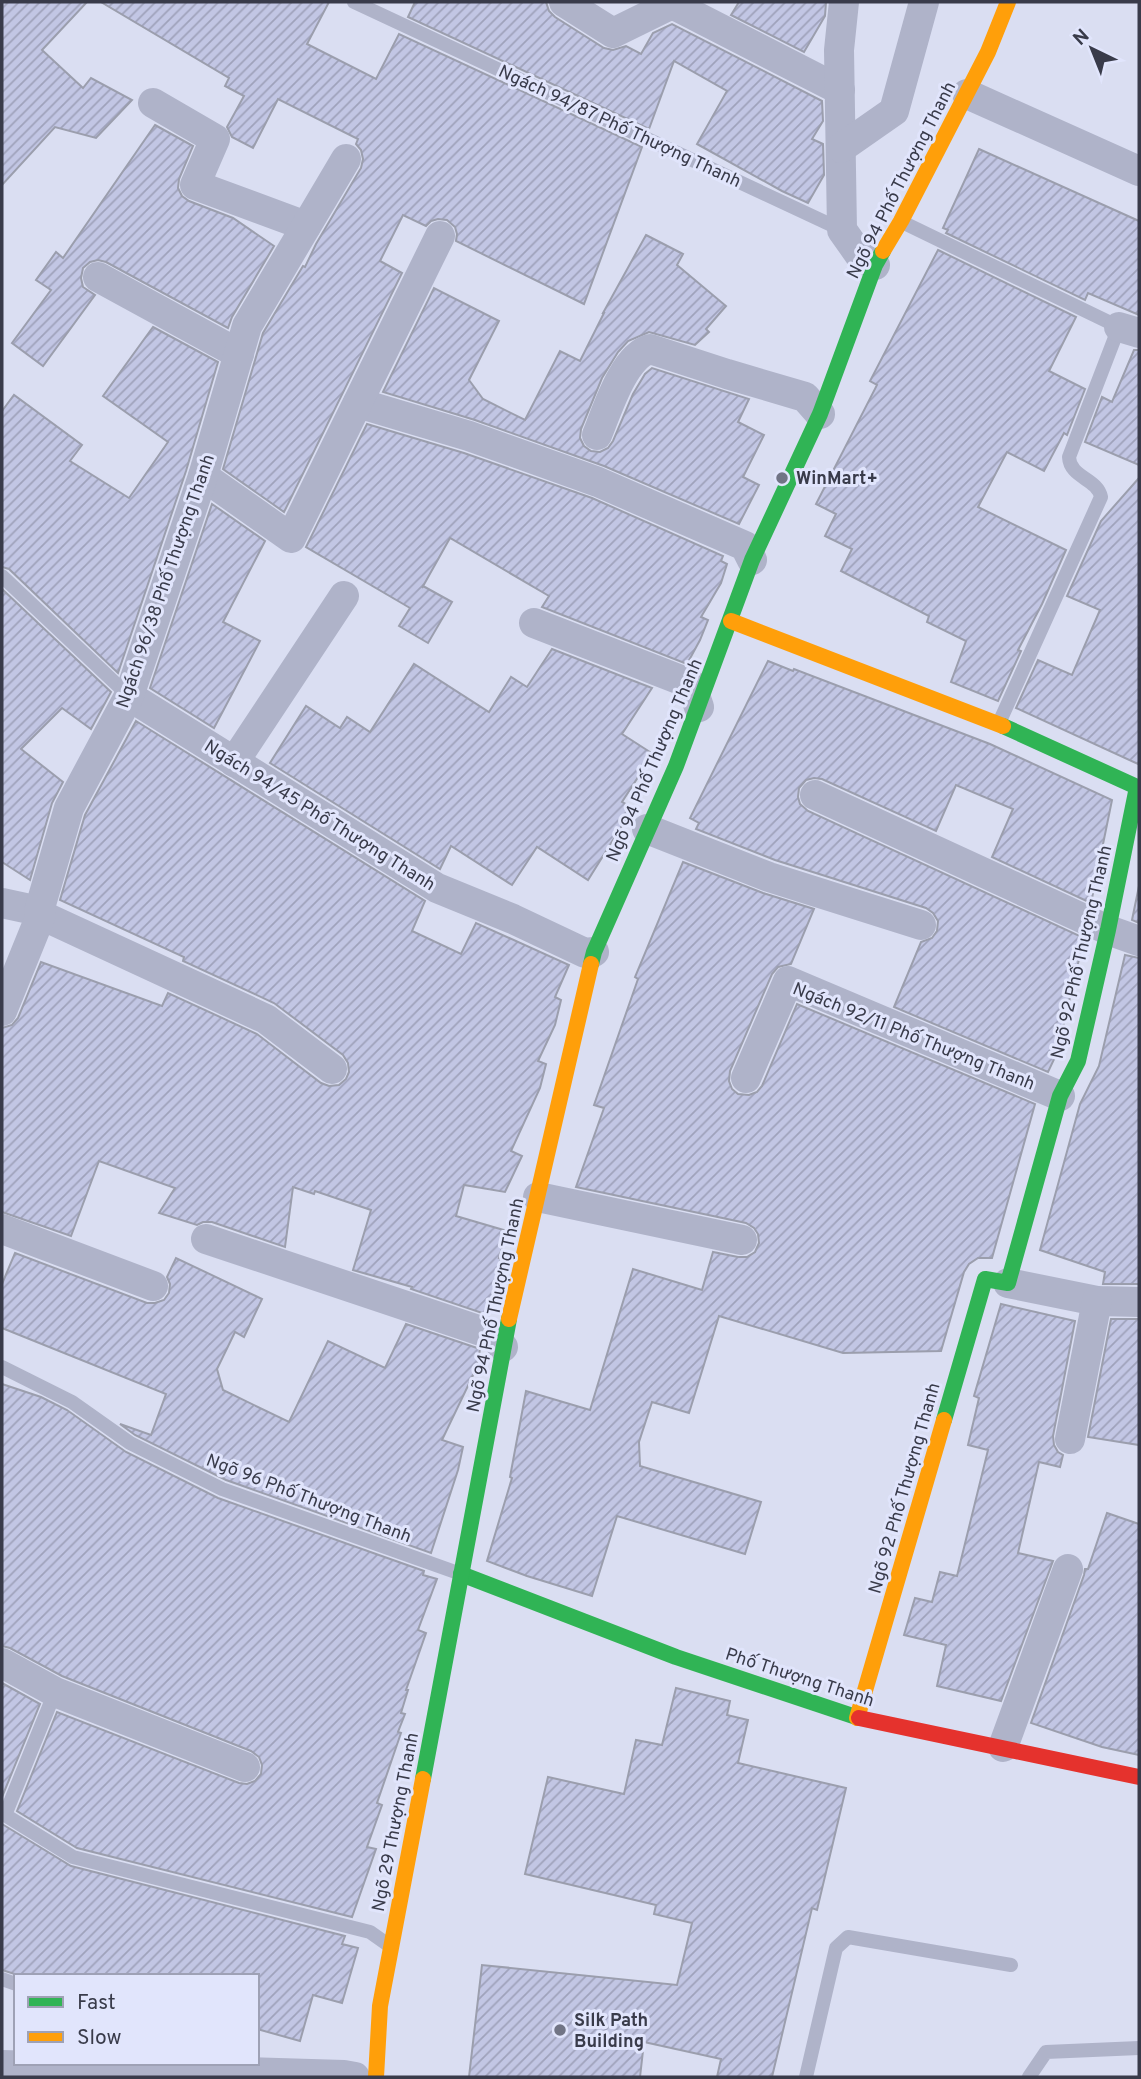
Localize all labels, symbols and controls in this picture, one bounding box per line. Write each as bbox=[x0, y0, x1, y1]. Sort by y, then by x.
north arrow bbox=[1057, 14, 1127, 84]
text: N bbox=[1069, 25, 1095, 51]
street label: Ngách 94/87 Phố Thượng Thanh bbox=[494, 60, 745, 194]
street label: Ngõ 94 Phố Thượng Thanh bbox=[842, 78, 962, 283]
street label: Ngách 96/38 Phố Thượng Thanh bbox=[111, 451, 221, 712]
place label: WinMart+ bbox=[796, 468, 878, 491]
marker: WinMart+ bbox=[774, 470, 790, 486]
street label: Ngõ 94 Phố Thượng Thanh bbox=[601, 655, 709, 866]
street label: Ngách 94/45 Phố Thượng Thanh bbox=[199, 735, 440, 897]
street label: Ngõ 92 Phố Thượng Thanh bbox=[1046, 843, 1118, 1061]
street label: Ngách 92/11 Phố Thượng Thanh bbox=[789, 977, 1038, 1097]
street label: Ngõ 94 Phố Thượng Thanh bbox=[462, 1196, 530, 1415]
street label: Ngõ 92 Phố Thượng Thanh bbox=[863, 1380, 947, 1597]
street label: Ngõ 96 Phố Thượng Thanh bbox=[203, 1449, 415, 1549]
street label: Phố Thượng Thanh bbox=[722, 1643, 877, 1713]
street label: Ngõ 29 Thượng Thanh bbox=[368, 1731, 425, 1914]
legend bbox=[14, 1974, 259, 2065]
text: Fast bbox=[77, 1990, 116, 2017]
place label: Silk Path Building bbox=[574, 2010, 648, 2054]
marker: Silk Path Building bbox=[552, 2022, 568, 2038]
text: Slow bbox=[77, 2025, 122, 2052]

